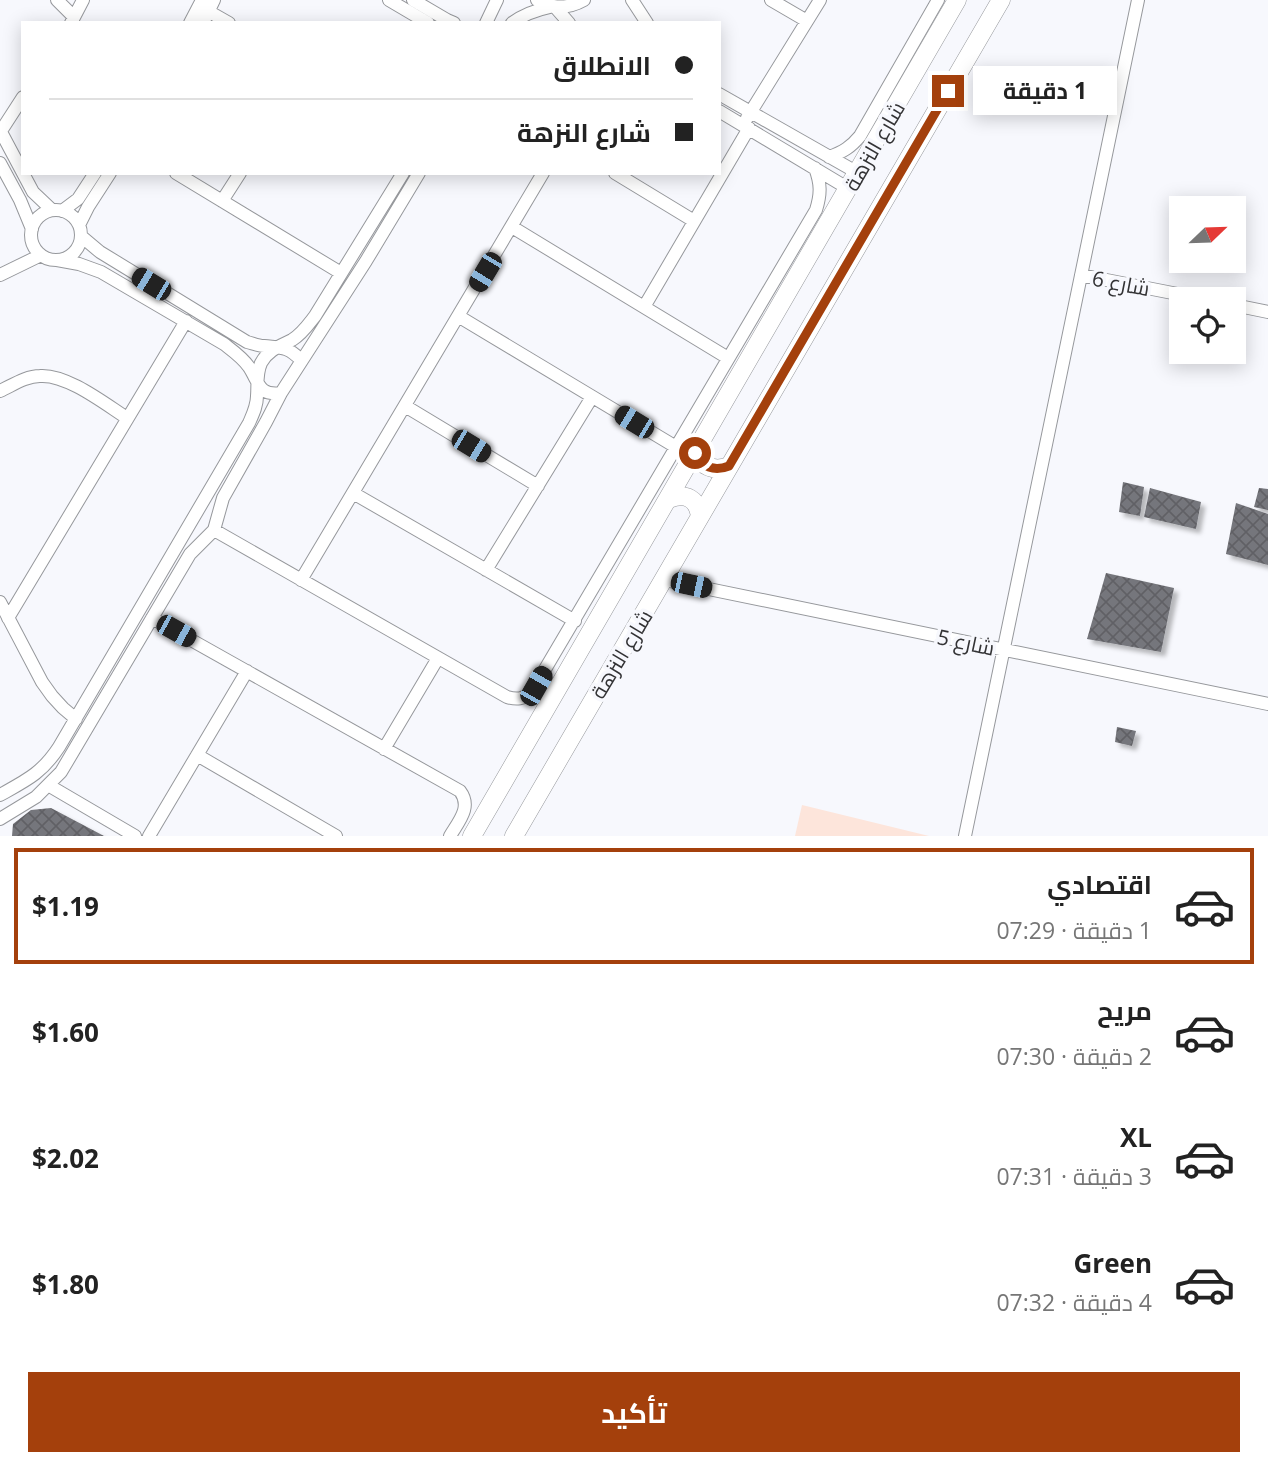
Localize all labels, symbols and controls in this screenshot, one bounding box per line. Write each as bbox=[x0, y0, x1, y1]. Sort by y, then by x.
text: الانطلاق bbox=[553, 47, 651, 83]
callout: 1 دقيقة bbox=[972, 66, 1116, 116]
text: 1 دقيقة bbox=[1003, 74, 1087, 106]
route end bbox=[932, 75, 964, 107]
street label: شارع النزهة bbox=[837, 96, 912, 196]
text: شارع النزهة bbox=[517, 114, 651, 150]
north arrow bbox=[1169, 196, 1246, 273]
map controls bbox=[1169, 196, 1246, 364]
car bbox=[466, 249, 505, 295]
car bbox=[128, 264, 175, 304]
street label: شارع 6 bbox=[1090, 264, 1152, 303]
button: locate bbox=[1169, 287, 1246, 364]
car bbox=[611, 402, 658, 442]
car bbox=[448, 426, 495, 466]
route start bbox=[679, 437, 711, 469]
car bbox=[669, 570, 714, 600]
street label: شارع النزهة bbox=[584, 604, 659, 704]
car bbox=[153, 612, 200, 650]
street label: شارع 5 bbox=[934, 622, 997, 663]
car bbox=[517, 663, 556, 709]
text: اقتصادي bbox=[1047, 866, 1152, 902]
icon: car bbox=[1173, 875, 1236, 938]
text: $1.19 bbox=[32, 888, 99, 924]
text: 1 دقيقة · 07:29 bbox=[996, 914, 1152, 946]
text: مريح bbox=[1097, 992, 1152, 1028]
icon: car bbox=[1173, 1001, 1236, 1064]
text: $1.60 bbox=[32, 1014, 99, 1050]
text: 2 دقيقة · 07:30 bbox=[996, 1040, 1152, 1072]
text: XL bbox=[1120, 1119, 1152, 1155]
icon: car bbox=[1173, 1127, 1236, 1190]
text: $2.02 bbox=[32, 1140, 99, 1176]
text: 3 دقيقة · 07:31 bbox=[996, 1160, 1152, 1192]
text: Green bbox=[1074, 1245, 1152, 1281]
icon: car bbox=[1173, 1253, 1236, 1316]
text: $1.80 bbox=[32, 1266, 99, 1302]
text: 4 دقيقة · 07:32 bbox=[996, 1286, 1152, 1318]
button: تأكيد bbox=[28, 1372, 1240, 1452]

